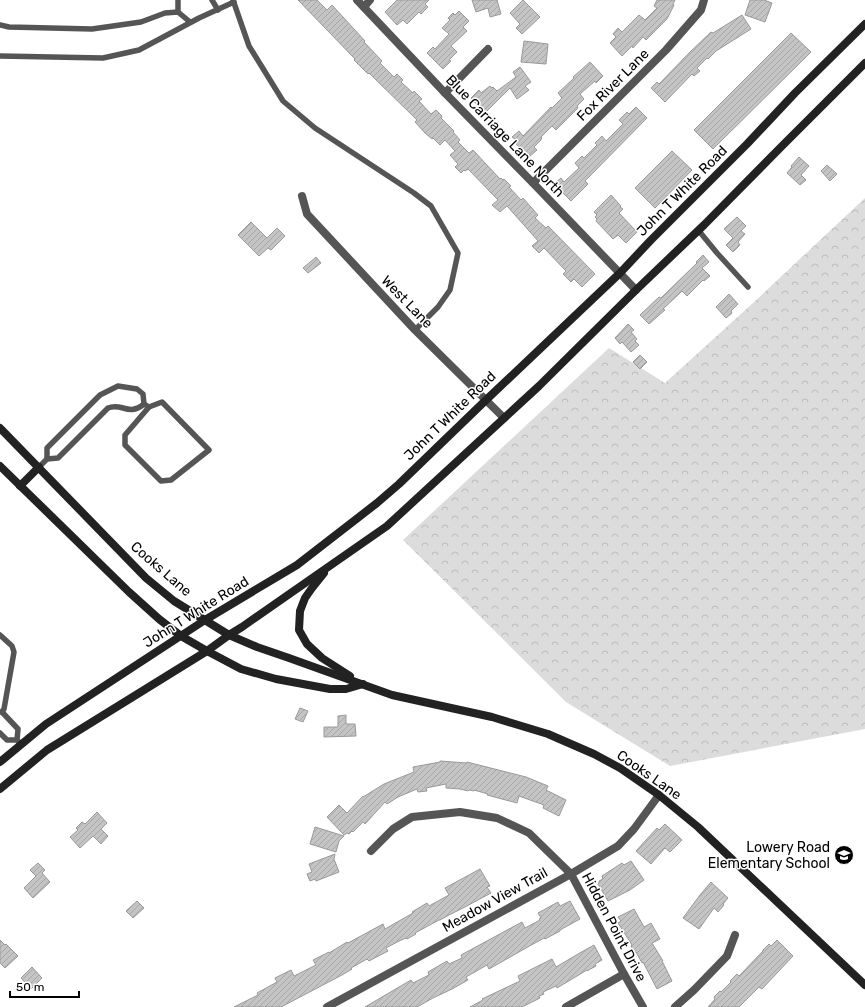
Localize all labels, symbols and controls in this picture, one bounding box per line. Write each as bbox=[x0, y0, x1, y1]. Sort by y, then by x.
street label: Fox River Lane bbox=[573, 45, 653, 125]
street label: Blue Carriage Lane North bbox=[442, 71, 568, 201]
street label: John T White Road bbox=[633, 142, 731, 240]
street label: West Lane bbox=[378, 272, 436, 332]
street label: John T White Road bbox=[401, 368, 499, 464]
street label: Cooks Lane bbox=[127, 538, 195, 600]
street label: John T White Road bbox=[140, 573, 252, 651]
street label: Cooks Lane bbox=[613, 747, 685, 804]
place label: Lowery Road Elementary School bbox=[708, 839, 830, 872]
school or university icon: Lowery Road Elementary School bbox=[833, 844, 855, 866]
street label: Meadow View Trail bbox=[439, 864, 551, 936]
street label: Hidden Point Drive bbox=[578, 870, 650, 985]
scale bar bbox=[10, 973, 79, 999]
text: 50 m bbox=[16, 980, 44, 994]

